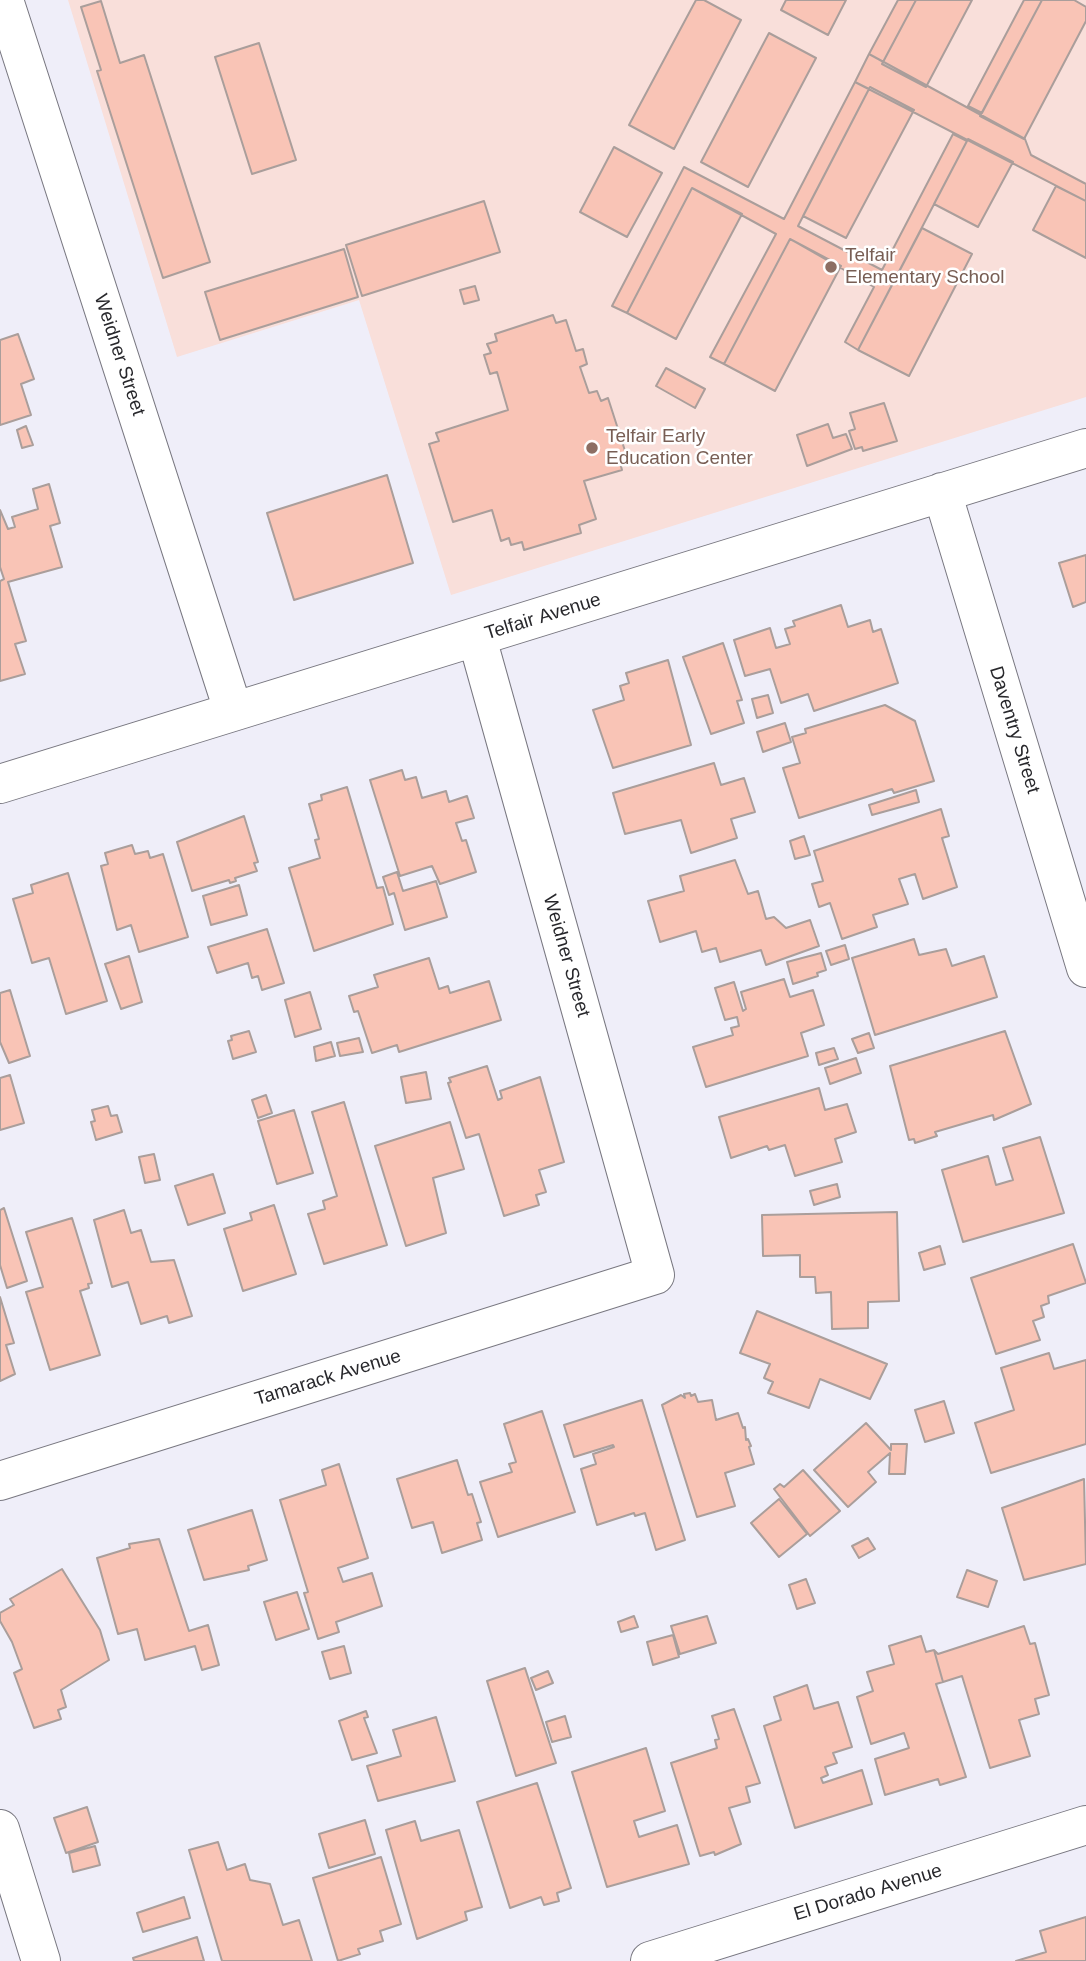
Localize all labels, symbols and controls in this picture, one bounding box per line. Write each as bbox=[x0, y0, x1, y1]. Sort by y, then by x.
place label: Telfair Elementary School bbox=[845, 245, 1004, 289]
marker: Telfair Elementary School bbox=[823, 259, 839, 275]
street label: Weidner Street bbox=[89, 291, 149, 419]
place label: Telfair Early Education Center bbox=[606, 426, 753, 470]
marker: Telfair Early Education Center bbox=[584, 440, 600, 456]
street label: Telfair Avenue bbox=[482, 589, 604, 645]
street label: Daventry Street bbox=[984, 664, 1044, 796]
street label: Weidner Street bbox=[538, 892, 594, 1020]
street label: Tamarack Avenue bbox=[252, 1345, 404, 1411]
street label: El Dorado Avenue bbox=[791, 1860, 945, 1926]

